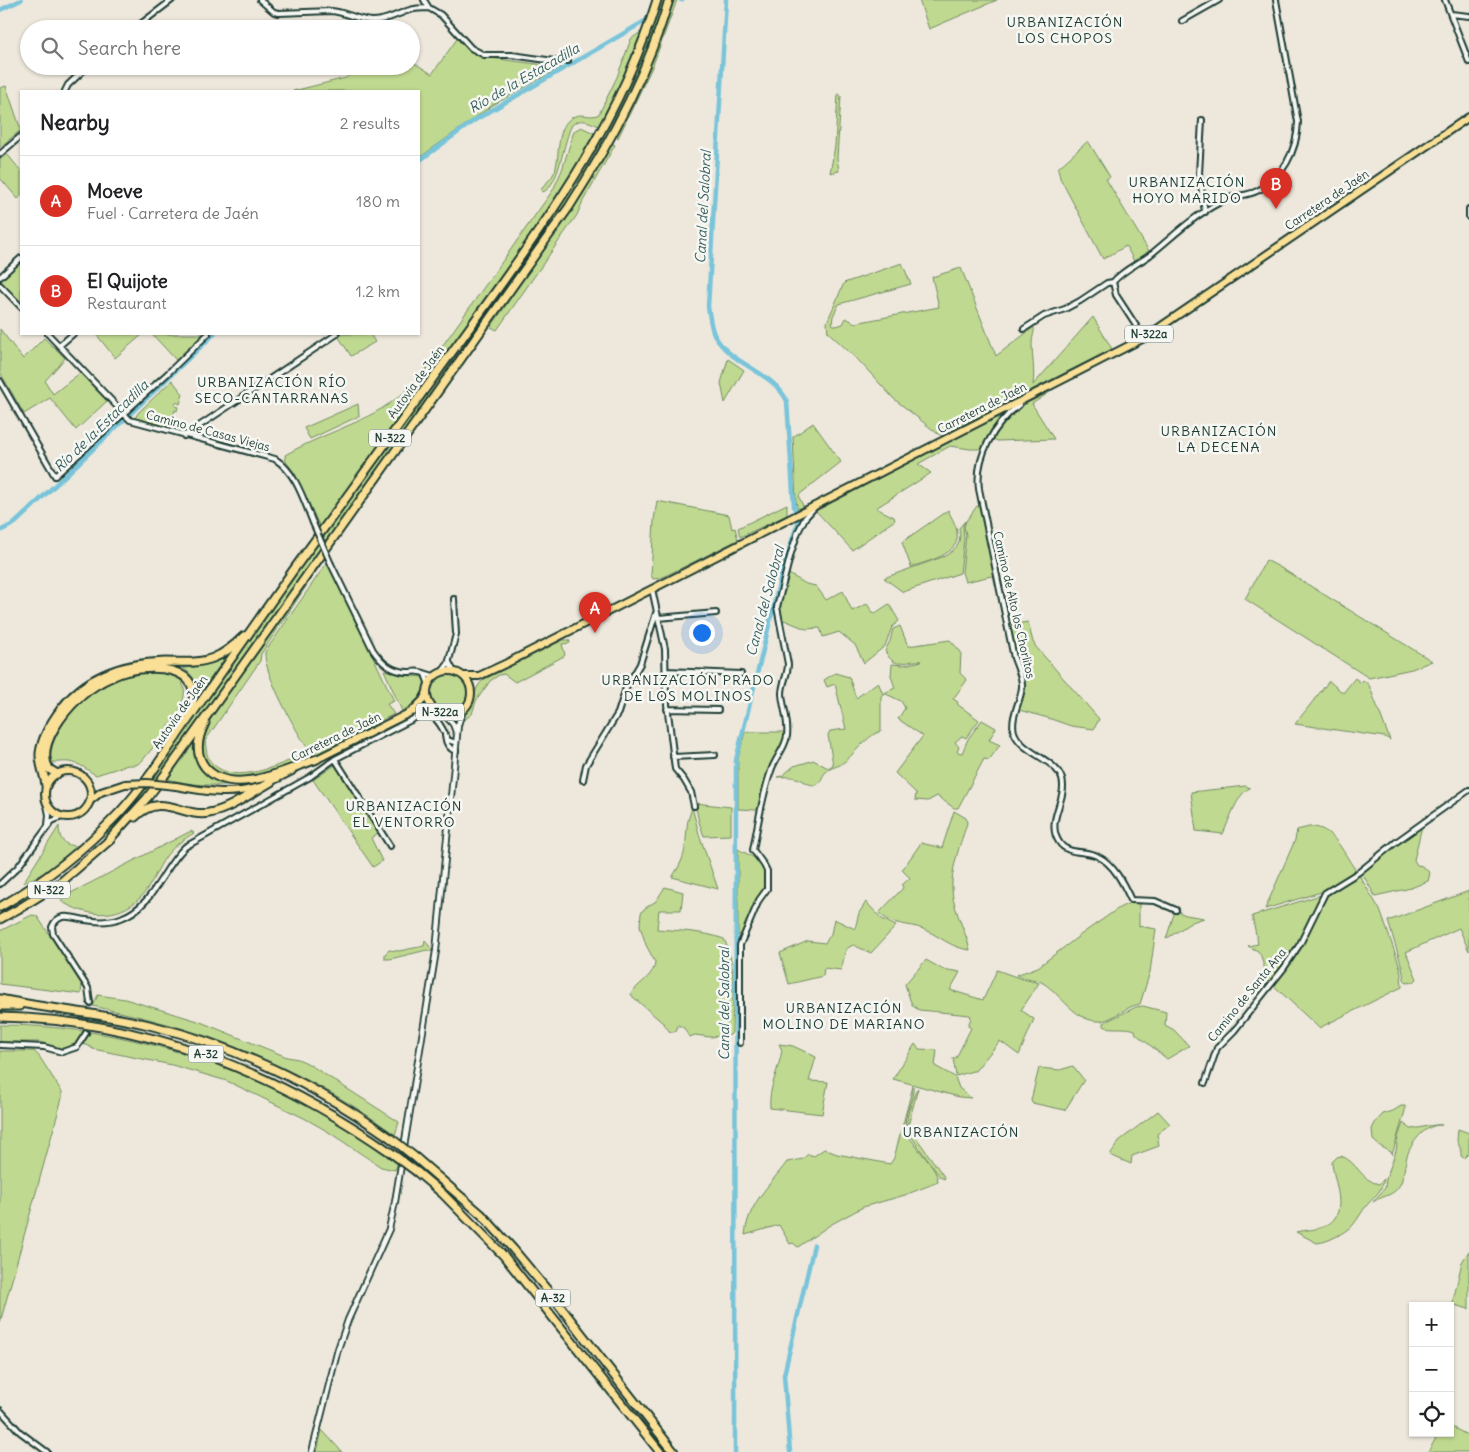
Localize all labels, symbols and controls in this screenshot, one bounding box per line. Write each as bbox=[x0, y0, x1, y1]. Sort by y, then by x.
district label: URBANIZACIÓN LOS CHOPOS bbox=[1007, 13, 1123, 47]
search box bbox=[20, 20, 420, 75]
icon: search bbox=[38, 34, 66, 62]
text: Search here bbox=[78, 36, 181, 60]
water label: Río de la Estacadilla bbox=[466, 39, 583, 117]
text: Nearby bbox=[40, 109, 110, 136]
text: 2 results bbox=[340, 113, 400, 133]
water label: Canal del Salobral bbox=[691, 148, 715, 264]
street label: Carretera de Jaén bbox=[1282, 166, 1372, 233]
pin: B bbox=[1260, 168, 1292, 209]
district label: URBANIZACIÓN HOYO MARIDO bbox=[1129, 173, 1245, 207]
text: Moeve bbox=[87, 179, 143, 203]
text: A bbox=[51, 191, 61, 211]
text: 180 m bbox=[356, 191, 400, 211]
text: Fuel · Carretera de Jaén bbox=[87, 203, 259, 223]
text: El Quijote bbox=[87, 269, 168, 293]
text: B bbox=[51, 281, 61, 301]
text: 1.2 km bbox=[356, 281, 400, 301]
text: Restaurant bbox=[87, 293, 167, 313]
road number: N-322a bbox=[1125, 326, 1173, 342]
street label: Autovía de Jaén bbox=[384, 342, 447, 421]
district label: URBANIZACIÓN RÍO SECO-CANTARRANAS bbox=[195, 373, 349, 407]
water label: Río de la Estacadilla bbox=[50, 376, 153, 476]
street label: Carretera de Jaén bbox=[935, 379, 1029, 436]
street label: Camino de Casas Viejas bbox=[145, 407, 272, 454]
district label: URBANIZACIÓN LA DECENA bbox=[1161, 422, 1277, 456]
road number: N-322 bbox=[369, 429, 411, 446]
street label: Camino de Alto los Chorlitos bbox=[990, 530, 1039, 680]
water label: Canal del Salobral bbox=[742, 542, 789, 658]
pin: A bbox=[579, 592, 611, 633]
your location bbox=[689, 620, 715, 646]
district label: URBANIZACIÓN PRADO DE LOS MOLINOS bbox=[601, 671, 775, 705]
street label: Autovía de Jaén bbox=[149, 672, 211, 751]
road number: N-322a bbox=[416, 704, 464, 720]
street label: Carretera de Jaén bbox=[288, 708, 383, 765]
district label: URBANIZACIÓN EL VENTORRO bbox=[346, 797, 462, 831]
road number: N-322 bbox=[28, 882, 70, 898]
street label: Camino de Santa Ana bbox=[1204, 945, 1289, 1045]
water label: Canal del Salobral bbox=[715, 946, 733, 1061]
district label: URBANIZACIÓN MOLINO DE MARIANO bbox=[762, 999, 926, 1033]
road number: A-32 bbox=[188, 1046, 224, 1062]
district label: URBANIZACIÓN bbox=[903, 1123, 1019, 1141]
road number: A-32 bbox=[536, 1290, 570, 1306]
map controls bbox=[1409, 1302, 1454, 1437]
button: + bbox=[1409, 1302, 1454, 1347]
button: − bbox=[1409, 1347, 1454, 1392]
button: locate bbox=[1409, 1392, 1454, 1437]

